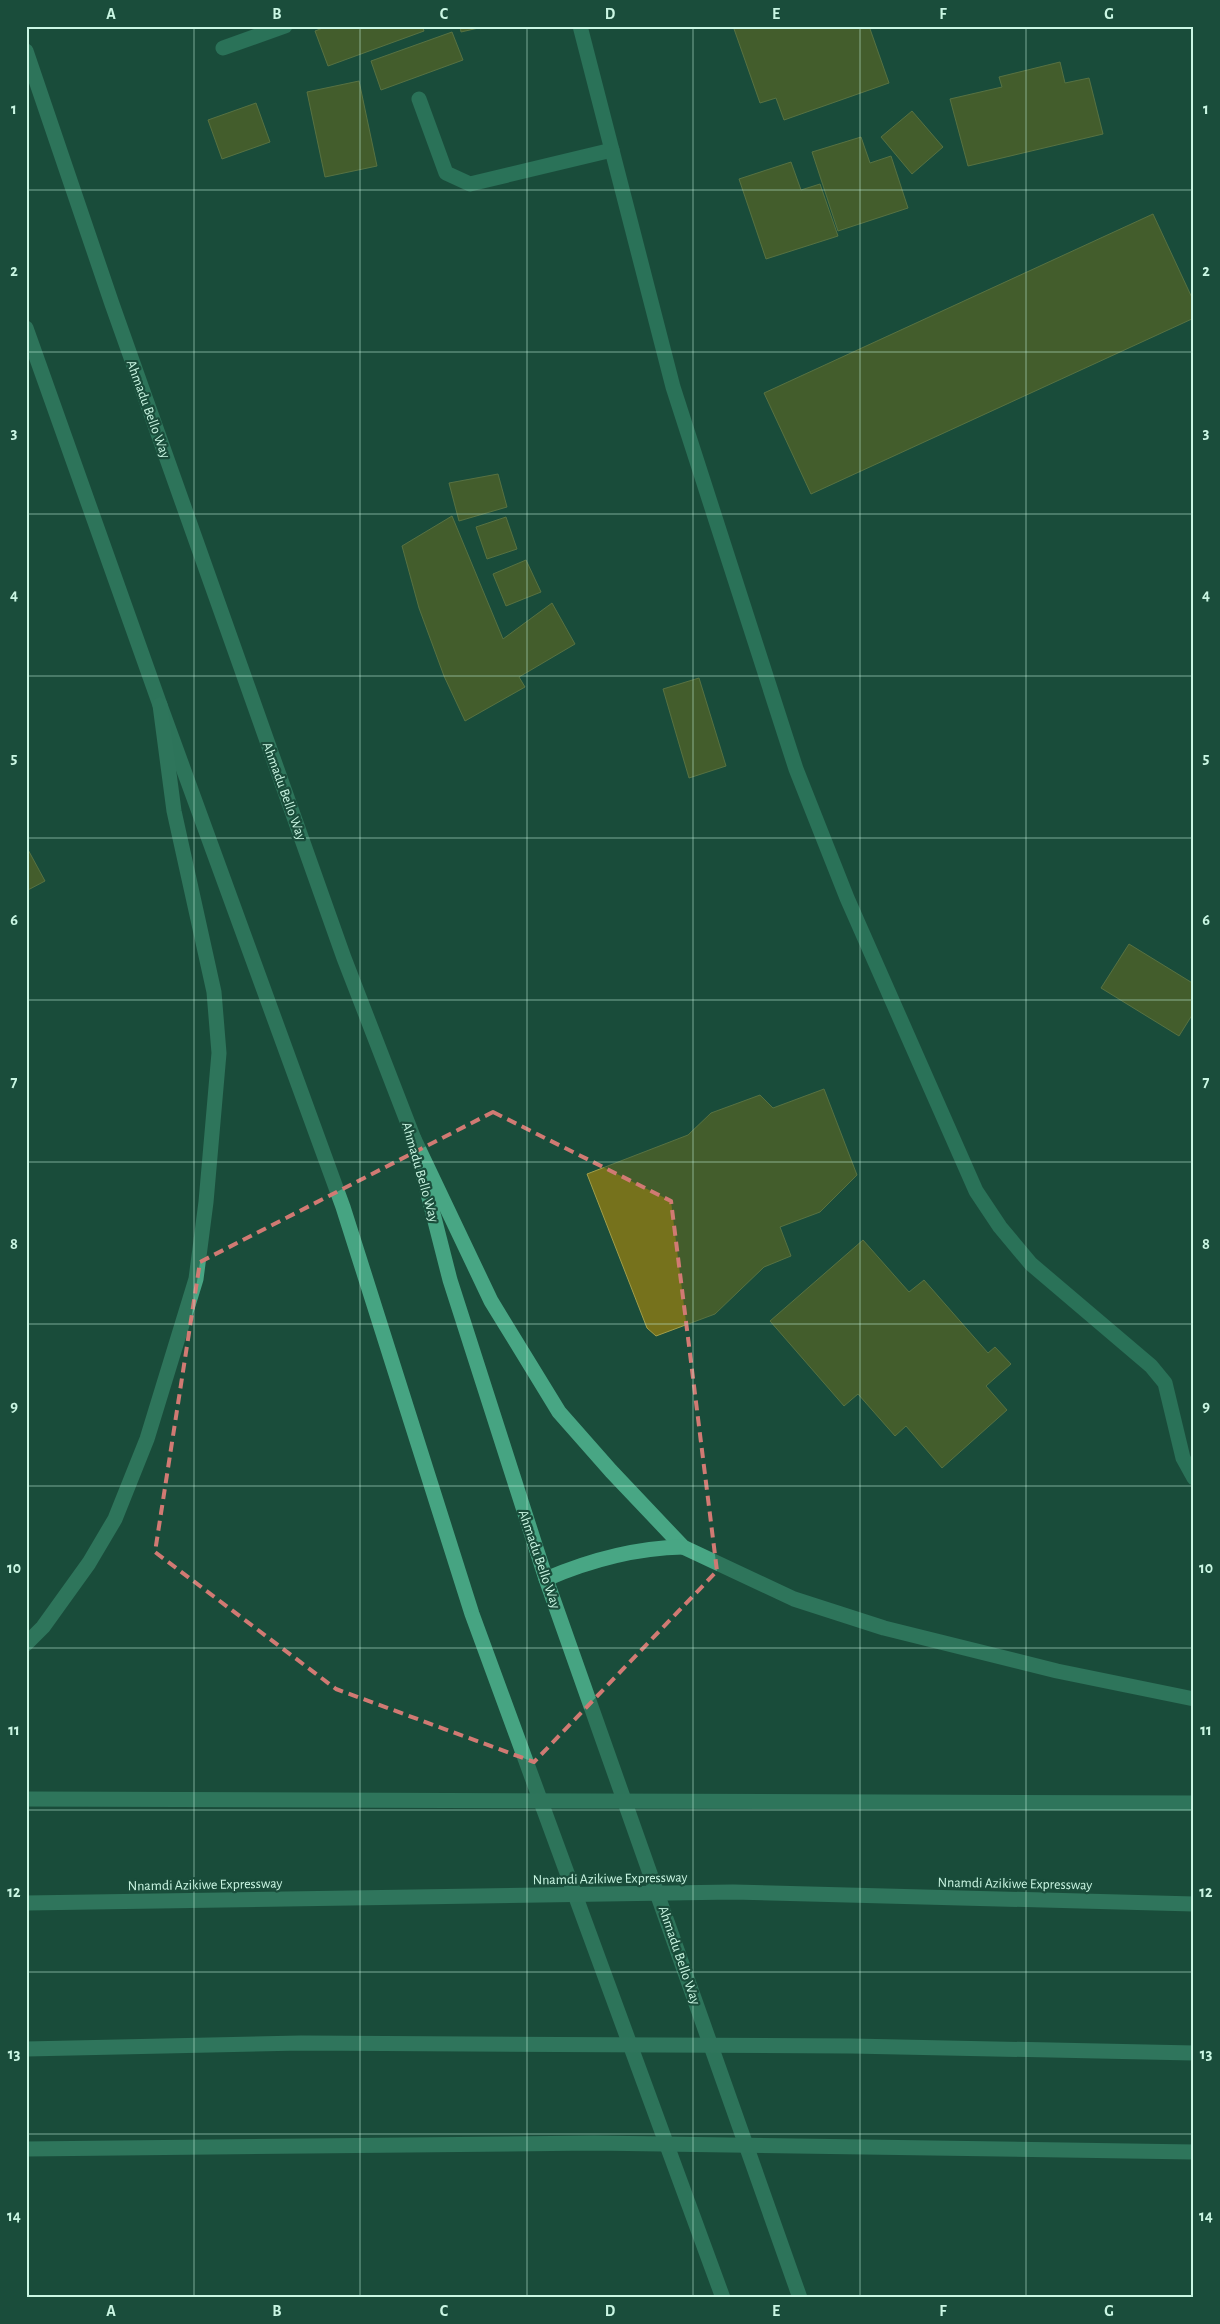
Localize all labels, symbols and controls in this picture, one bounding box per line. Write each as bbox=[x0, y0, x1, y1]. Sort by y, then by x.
text: A bbox=[106, 6, 116, 22]
text: B bbox=[272, 6, 282, 22]
text: C bbox=[440, 6, 449, 22]
text: D bbox=[605, 6, 616, 22]
text: E bbox=[772, 6, 780, 22]
text: F bbox=[939, 6, 947, 22]
text: G bbox=[1104, 6, 1114, 22]
text: 1 bbox=[11, 101, 17, 117]
text: 1 bbox=[1203, 101, 1209, 117]
text: 2 bbox=[10, 263, 18, 279]
text: 2 bbox=[1202, 263, 1210, 279]
street label: Ahmadu Bello Way bbox=[124, 358, 172, 460]
text: 3 bbox=[11, 425, 18, 441]
text: 3 bbox=[1203, 425, 1210, 441]
text: 4 bbox=[10, 587, 18, 603]
text: 4 bbox=[1202, 587, 1210, 603]
street label: Ahmadu Bello Way bbox=[260, 740, 308, 842]
text: 5 bbox=[11, 750, 18, 766]
text: 5 bbox=[1203, 750, 1210, 766]
text: 6 bbox=[10, 912, 18, 928]
text: 6 bbox=[1202, 912, 1210, 928]
text: 7 bbox=[11, 1074, 18, 1090]
text: 7 bbox=[1203, 1074, 1210, 1090]
street label: Ahmadu Bello Way bbox=[399, 1121, 441, 1224]
text: 8 bbox=[10, 1236, 18, 1252]
text: 8 bbox=[1202, 1236, 1210, 1252]
text: 9 bbox=[10, 1398, 18, 1414]
text: 9 bbox=[1202, 1398, 1210, 1414]
street label: Ahmadu Bello Way bbox=[516, 1508, 563, 1611]
text: 10 bbox=[7, 1560, 21, 1576]
text: 10 bbox=[1199, 1560, 1213, 1576]
text: 11 bbox=[8, 1722, 20, 1738]
text: 11 bbox=[1200, 1722, 1212, 1738]
street label: Nnamdi Azikiwe Expressway bbox=[533, 1871, 688, 1887]
street label: Nnamdi Azikiwe Expressway bbox=[937, 1876, 1092, 1892]
street label: Nnamdi Azikiwe Expressway bbox=[128, 1877, 283, 1893]
text: 12 bbox=[7, 1884, 21, 1900]
text: 12 bbox=[1199, 1884, 1213, 1900]
street label: Ahmadu Bello Way bbox=[656, 1904, 703, 2007]
text: 13 bbox=[8, 2046, 20, 2062]
text: 13 bbox=[1200, 2046, 1212, 2062]
text: 14 bbox=[7, 2208, 21, 2224]
text: 14 bbox=[1199, 2208, 1213, 2224]
text: A bbox=[106, 2303, 116, 2319]
text: B bbox=[272, 2303, 282, 2319]
text: C bbox=[440, 2303, 449, 2319]
text: D bbox=[605, 2303, 616, 2319]
text: E bbox=[772, 2303, 780, 2319]
text: F bbox=[939, 2303, 947, 2319]
text: G bbox=[1104, 2303, 1114, 2319]

